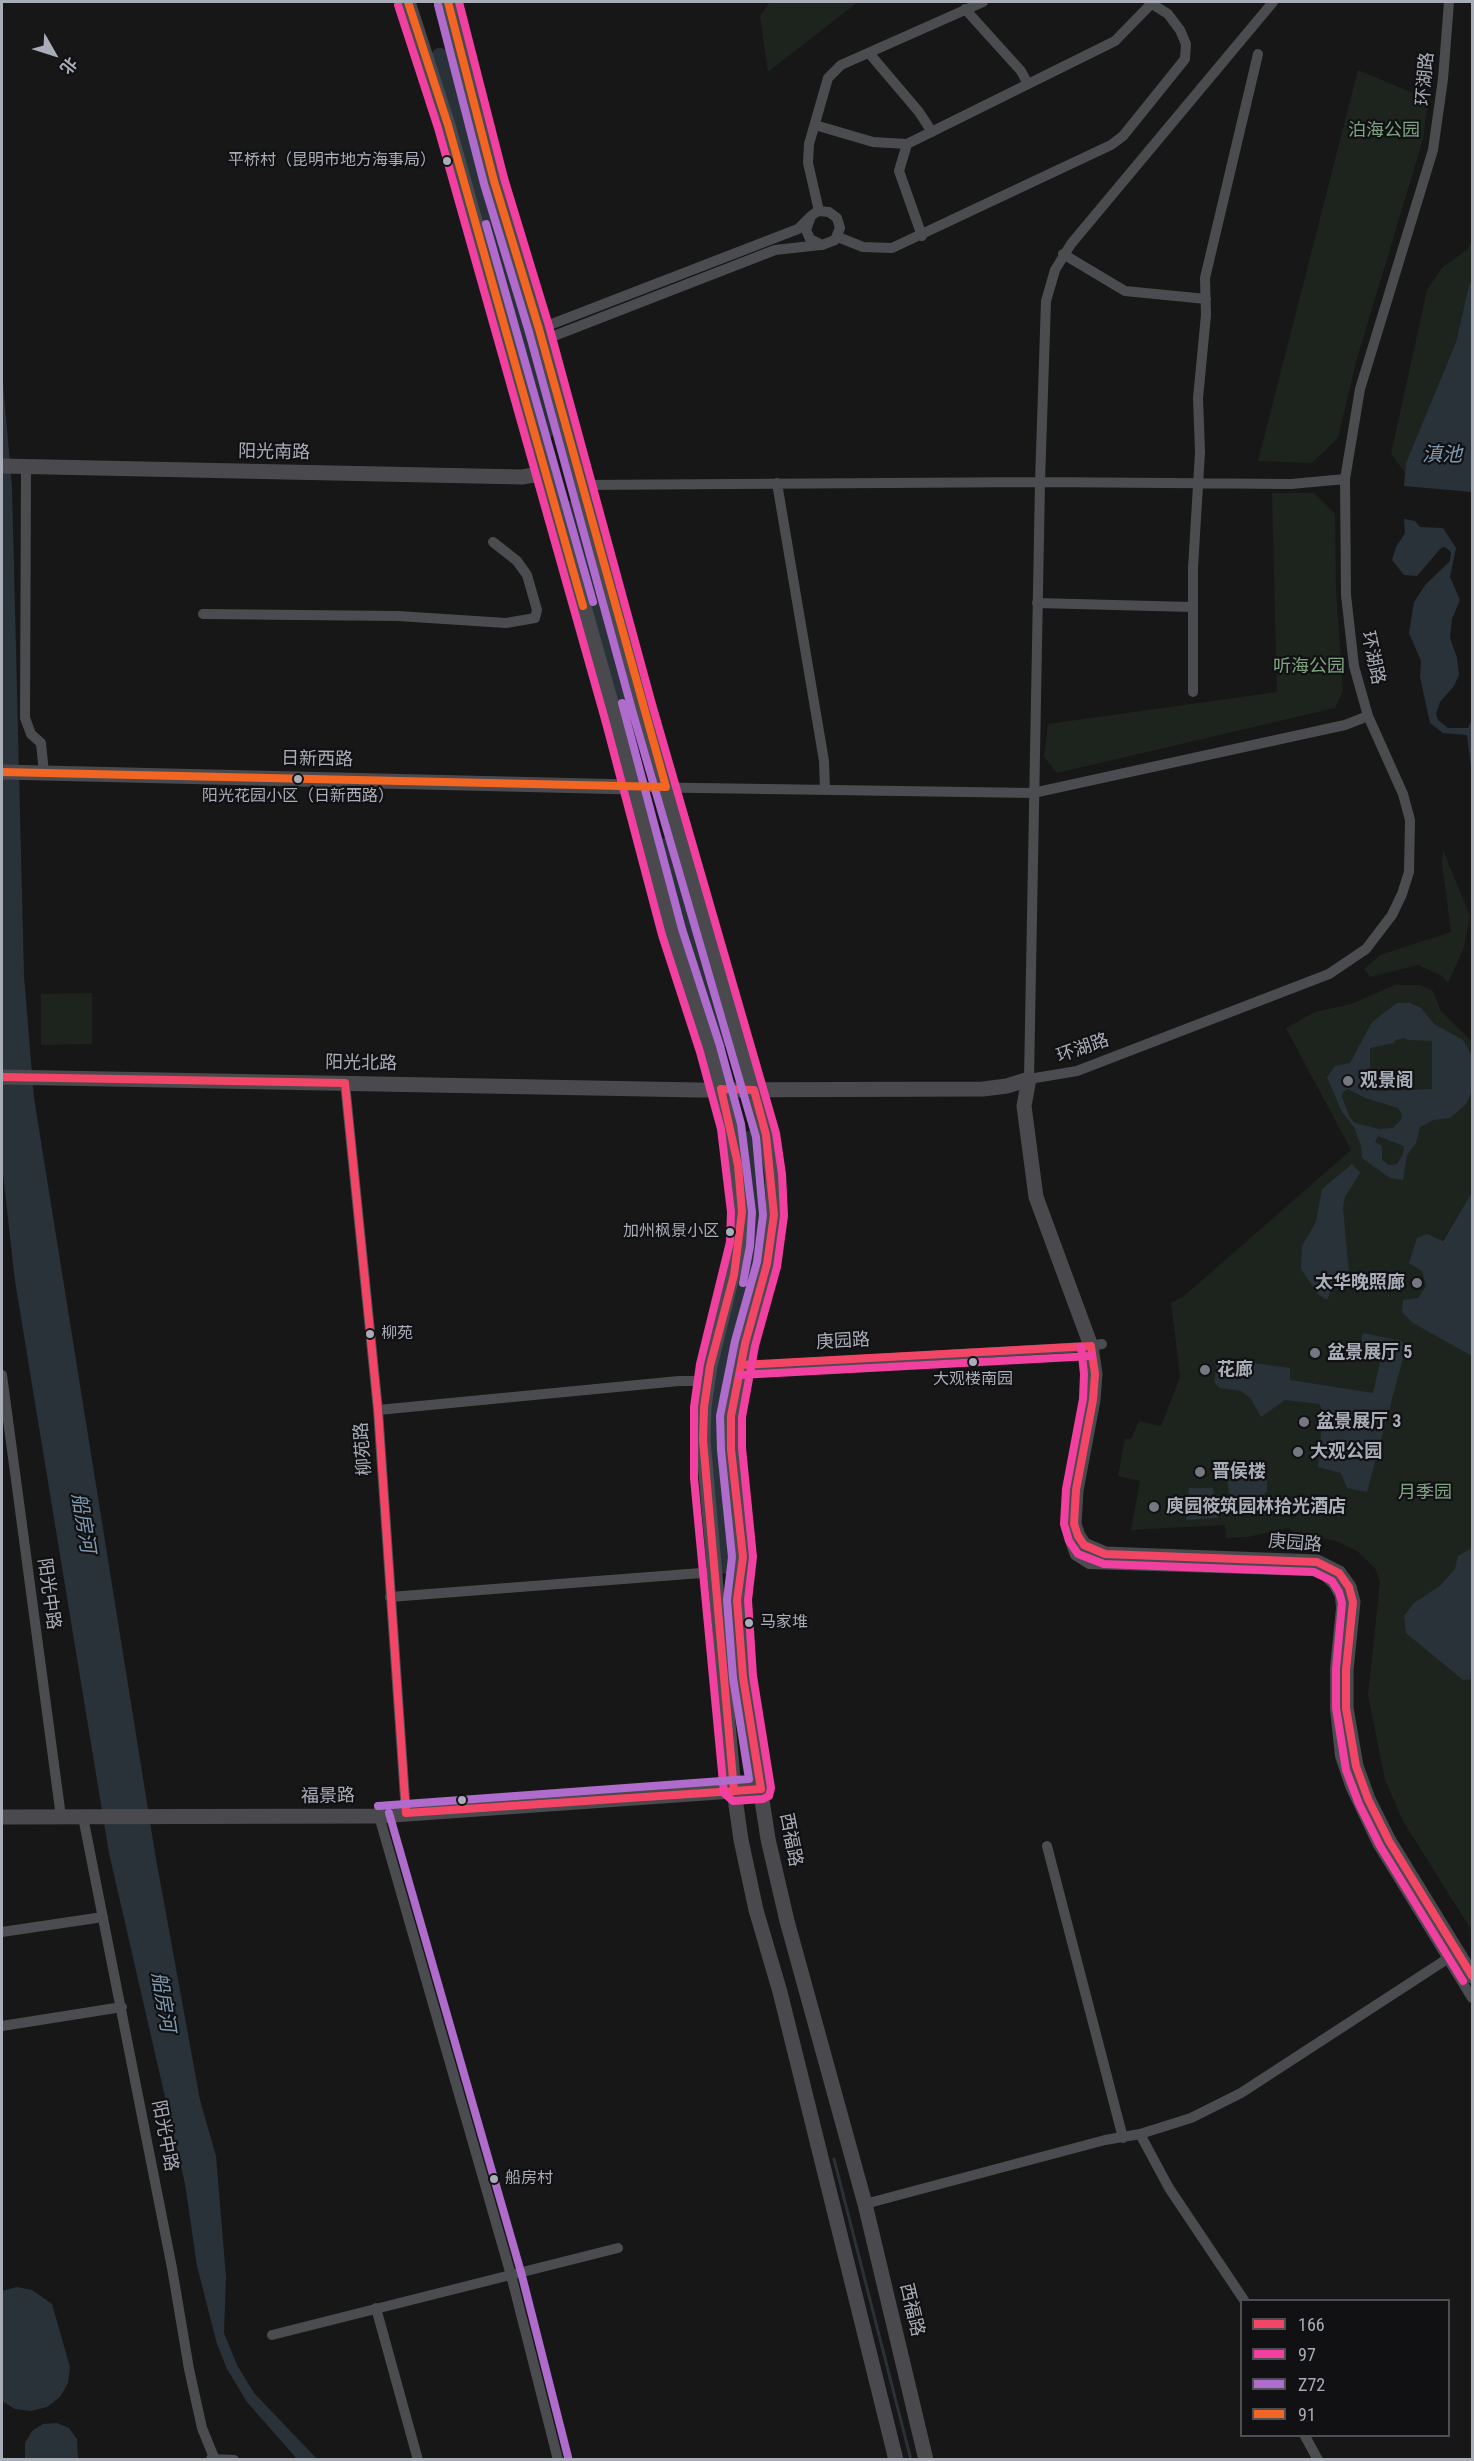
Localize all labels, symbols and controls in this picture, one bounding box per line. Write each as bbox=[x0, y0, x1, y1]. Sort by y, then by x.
north arrow bbox=[24, 24, 84, 84]
street label: 环湖路 bbox=[1413, 51, 1439, 107]
text: 北 bbox=[56, 53, 81, 78]
park label: 泊海公园 bbox=[1348, 120, 1420, 142]
place label: 平桥村（昆明市地方海事局） bbox=[228, 151, 436, 171]
marker: 平桥村（昆明市地方海事局） bbox=[441, 155, 453, 167]
street label: 阳光南路 bbox=[238, 442, 310, 464]
water label: 滇池 bbox=[1422, 444, 1462, 468]
street label: 环湖路 bbox=[1356, 629, 1388, 687]
park label: 听海公园 bbox=[1273, 656, 1345, 678]
street label: 日新西路 bbox=[281, 749, 353, 771]
marker: 阳光花园小区（日新西路） bbox=[292, 773, 304, 785]
place label: 阳光花园小区（日新西路） bbox=[202, 787, 394, 807]
street label: 环湖路 bbox=[1054, 1030, 1112, 1068]
street label: 阳光北路 bbox=[325, 1053, 397, 1075]
place label: 观景阁 bbox=[1360, 1070, 1414, 1092]
marker: 观景阁 bbox=[1341, 1074, 1355, 1088]
place label: 加州枫景小区 bbox=[623, 1222, 719, 1242]
marker: 加州枫景小区 bbox=[724, 1226, 736, 1238]
place label: 太华晚照廊 bbox=[1315, 1272, 1405, 1294]
marker: 太华晚照廊 bbox=[1410, 1276, 1424, 1290]
place label: 柳苑 bbox=[381, 1324, 413, 1344]
marker: 柳苑 bbox=[364, 1328, 376, 1340]
street label: 庚园路 bbox=[815, 1330, 871, 1354]
place label: 盆景展厅 5 bbox=[1327, 1342, 1412, 1364]
marker: 盆景展厅 5 bbox=[1308, 1346, 1322, 1360]
marker: 大观楼南园 bbox=[967, 1356, 979, 1368]
place label: 花廊 bbox=[1217, 1359, 1253, 1381]
marker: 花廊 bbox=[1198, 1363, 1212, 1377]
place label: 大观楼南园 bbox=[933, 1370, 1013, 1390]
place label: 盆景展厅 3 bbox=[1316, 1411, 1401, 1433]
marker: 盆景展厅 3 bbox=[1297, 1415, 1311, 1429]
street label: 柳苑路 bbox=[351, 1421, 377, 1477]
place label: 大观公园 bbox=[1310, 1441, 1382, 1463]
marker: 大观公园 bbox=[1291, 1445, 1305, 1459]
place label: 晋侯楼 bbox=[1212, 1461, 1266, 1483]
marker: 晋侯楼 bbox=[1193, 1465, 1207, 1479]
park label: 月季园 bbox=[1398, 1482, 1452, 1504]
water label: 船房河 bbox=[65, 1491, 99, 1555]
place label: 庾园筱筑园林拾光酒店 bbox=[1166, 1496, 1346, 1518]
marker: 庾园筱筑园林拾光酒店 bbox=[1147, 1500, 1161, 1514]
street label: 庚园路 bbox=[1267, 1531, 1323, 1557]
street label: 阳光中路 bbox=[32, 1557, 64, 1631]
place label: 马家堆 bbox=[760, 1613, 808, 1633]
marker: 马家堆 bbox=[743, 1617, 755, 1629]
street label: 福景路 bbox=[301, 1786, 355, 1808]
unlabelled marker bbox=[456, 1794, 468, 1806]
street label: 西福路 bbox=[774, 1811, 806, 1869]
water label: 船房河 bbox=[145, 1970, 179, 2034]
street label: 阳光中路 bbox=[147, 2099, 181, 2173]
place label: 船房村 bbox=[505, 2169, 553, 2189]
marker: 船房村 bbox=[488, 2173, 500, 2185]
street label: 西福路 bbox=[894, 2281, 928, 2339]
legend bbox=[1240, 2299, 1450, 2437]
text: 166 bbox=[1298, 2314, 1325, 2335]
text: 97 bbox=[1298, 2344, 1316, 2365]
text: Z72 bbox=[1298, 2374, 1325, 2395]
text: 91 bbox=[1298, 2404, 1316, 2425]

